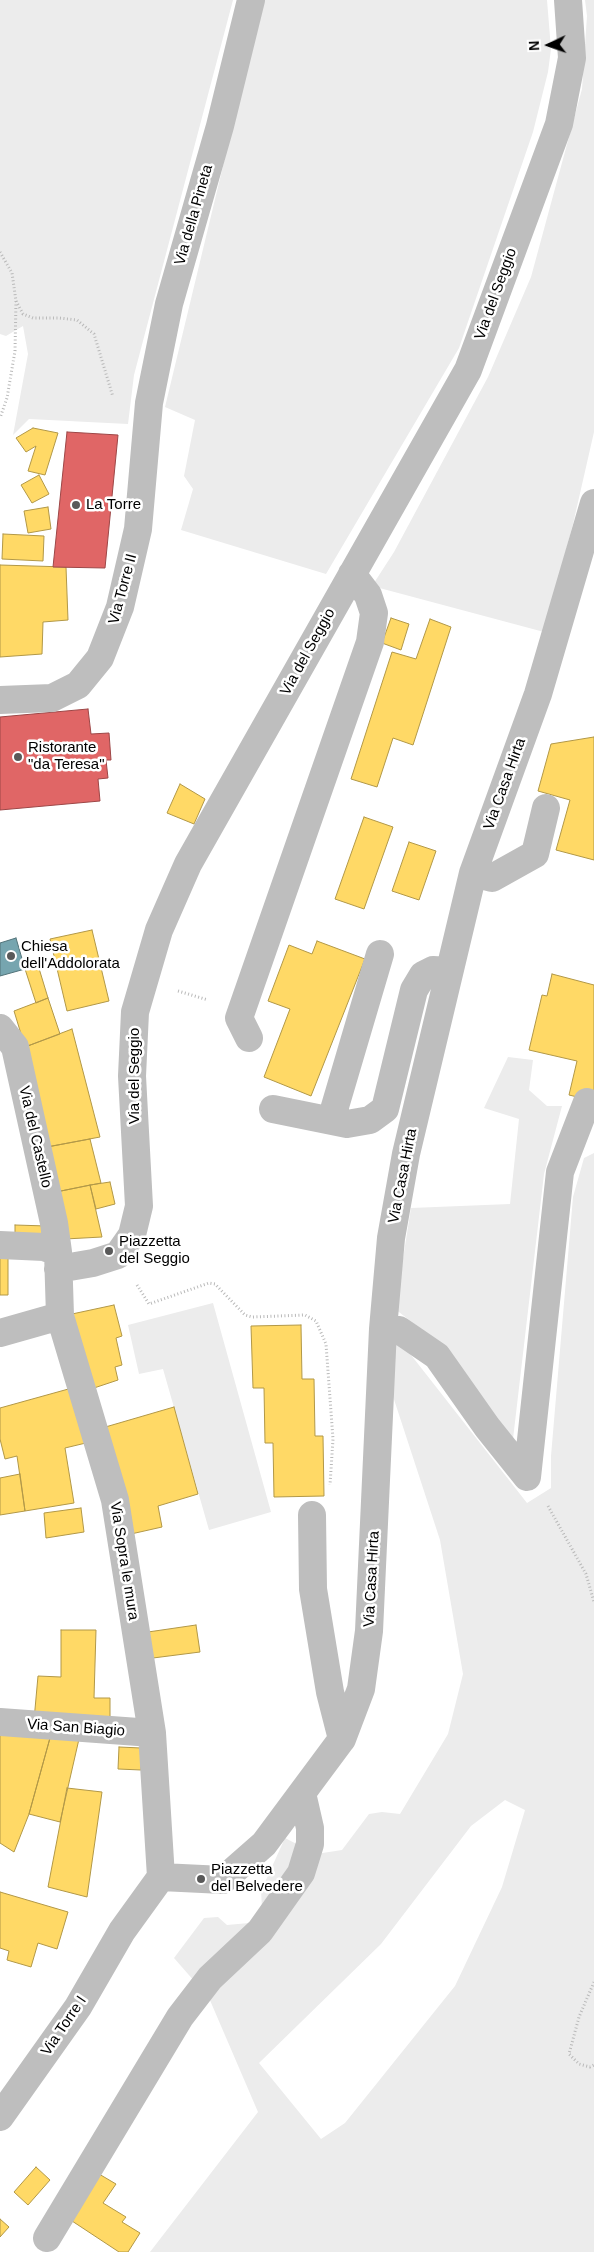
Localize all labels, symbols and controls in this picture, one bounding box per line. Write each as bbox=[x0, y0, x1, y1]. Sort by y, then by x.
north arrow bbox=[524, 20, 574, 70]
text: N bbox=[526, 40, 542, 51]
street label: Via della Pineta bbox=[171, 163, 217, 267]
street label: Via del Seggio bbox=[471, 246, 521, 342]
place label: La Torre bbox=[86, 496, 141, 514]
marker: La Torre bbox=[70, 499, 82, 511]
street label: Via Torre II bbox=[105, 552, 141, 626]
street label: Via del Seggio bbox=[277, 605, 339, 699]
street label: Via Casa Hirta bbox=[480, 736, 530, 832]
place label: Ristorante "da Teresa" bbox=[28, 739, 105, 774]
marker: Ristorante "da Teresa" bbox=[12, 751, 24, 763]
place label: Chiesa dell'Addolorata bbox=[21, 938, 120, 973]
marker: Chiesa dell'Addolorata bbox=[5, 950, 17, 962]
street label: Via del Seggio bbox=[126, 1028, 144, 1124]
street label: Via del Castello bbox=[15, 1084, 55, 1190]
street label: Via Casa Hirta bbox=[385, 1127, 421, 1225]
place label: Piazzetta del Seggio bbox=[119, 1233, 190, 1268]
marker: Piazzetta del Seggio bbox=[103, 1245, 115, 1257]
street label: Via Sopra le mura bbox=[106, 1500, 142, 1622]
street label: Via Casa Hirta bbox=[360, 1530, 384, 1628]
street label: Via San Biagio bbox=[26, 1716, 126, 1740]
place label: Piazzetta del Belvedere bbox=[211, 1861, 303, 1896]
marker: Piazzetta del Belvedere bbox=[195, 1873, 207, 1885]
street label: Via Torre I bbox=[38, 1993, 90, 2059]

